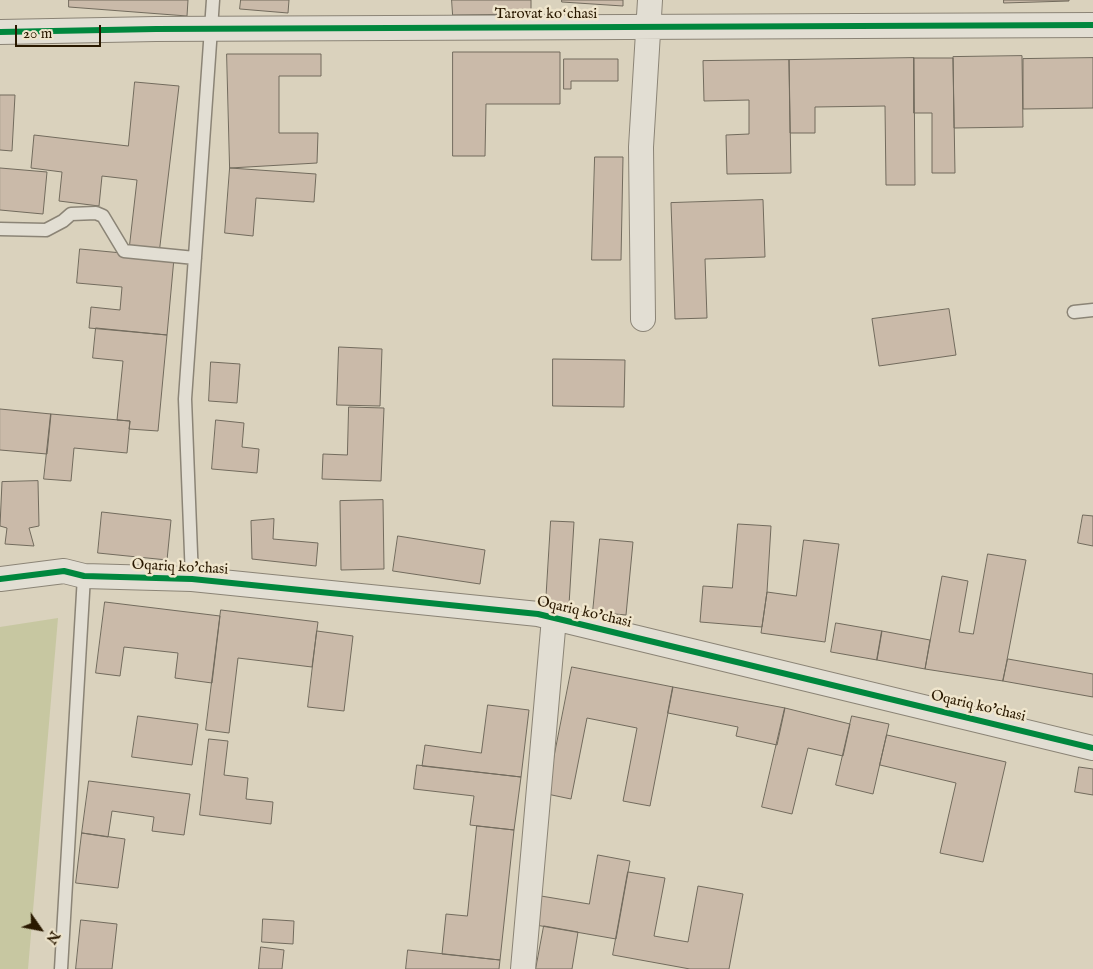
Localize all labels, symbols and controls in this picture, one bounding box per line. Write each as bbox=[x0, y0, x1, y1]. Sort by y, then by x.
street label: Tarovat koʻchasi bbox=[495, 6, 597, 24]
scale bar bbox=[18, 15, 104, 47]
text: 20 m bbox=[23, 24, 52, 43]
street label: Oqariq ko'chasi bbox=[131, 556, 229, 580]
street label: Oqariq ko'chasi bbox=[535, 593, 633, 633]
street label: Oqariq ko'chasi bbox=[929, 687, 1027, 727]
north arrow bbox=[15, 904, 65, 954]
text: N bbox=[42, 927, 63, 947]

